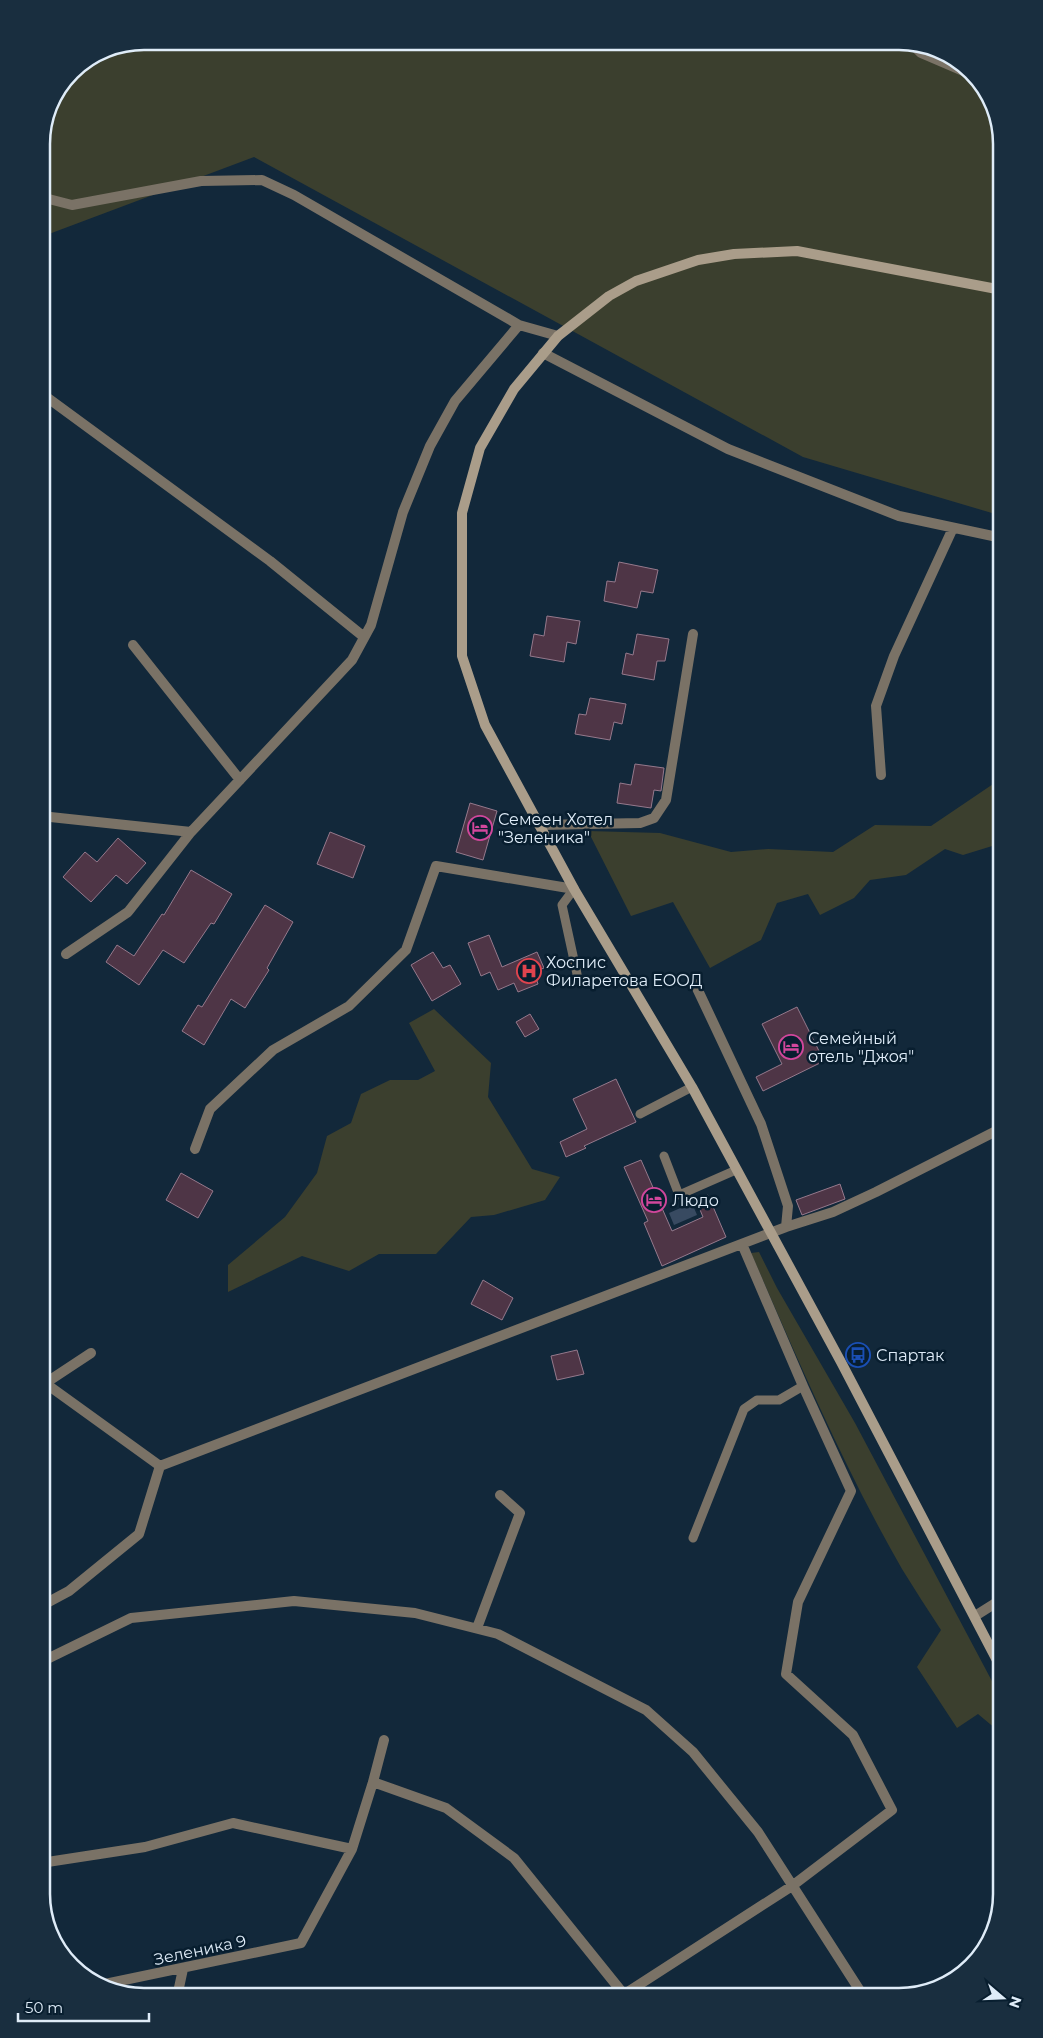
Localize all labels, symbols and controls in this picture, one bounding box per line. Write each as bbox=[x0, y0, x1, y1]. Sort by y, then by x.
place label: Семеен Хотел "Зеленика" bbox=[498, 810, 613, 847]
hotel icon: Семеен Хотел "Зеленика" bbox=[467, 815, 493, 841]
place label: Хоспис Филаретова ЕООД bbox=[546, 953, 703, 990]
hospital icon: Хоспис Филаретова ЕООД bbox=[516, 958, 542, 984]
place label: Семейный отель "Джоя" bbox=[808, 1029, 914, 1066]
hotel icon: Семейный отель "Джоя" bbox=[778, 1034, 804, 1060]
hotel icon: Людо bbox=[641, 1187, 667, 1213]
place label: Людо bbox=[672, 1191, 719, 1210]
bus stop icon: Спартак bbox=[845, 1342, 871, 1368]
place label: Спартак bbox=[876, 1346, 945, 1365]
street label: Зеленика 9 bbox=[152, 1931, 248, 1969]
north arrow bbox=[978, 1973, 1028, 2023]
scale bar bbox=[18, 1990, 149, 2022]
text: N bbox=[1005, 1994, 1026, 2011]
text: 50 m bbox=[25, 1998, 63, 2017]

